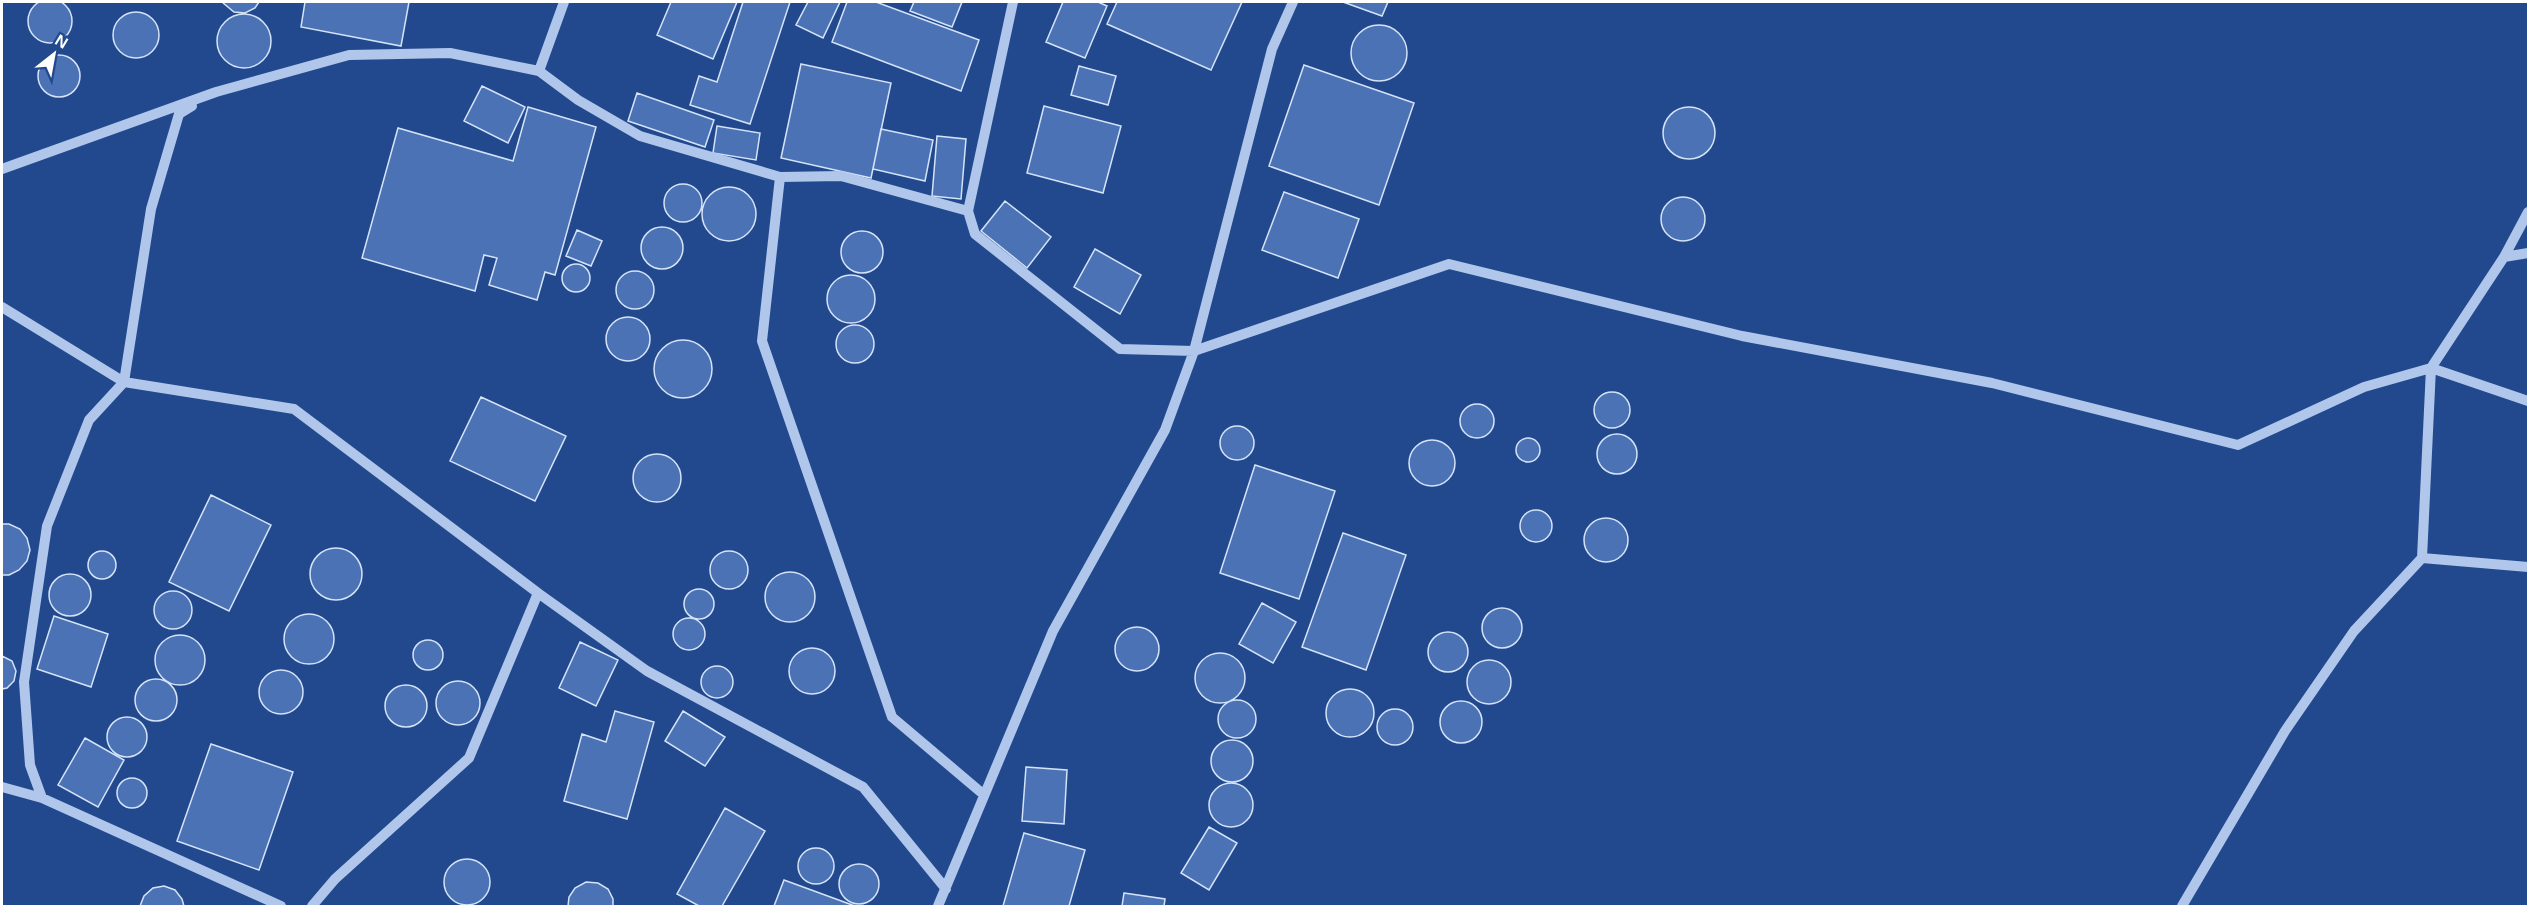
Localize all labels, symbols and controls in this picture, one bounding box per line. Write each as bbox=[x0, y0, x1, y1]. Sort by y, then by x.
north arrow bbox=[24, 24, 84, 84]
text: N bbox=[52, 31, 71, 52]

